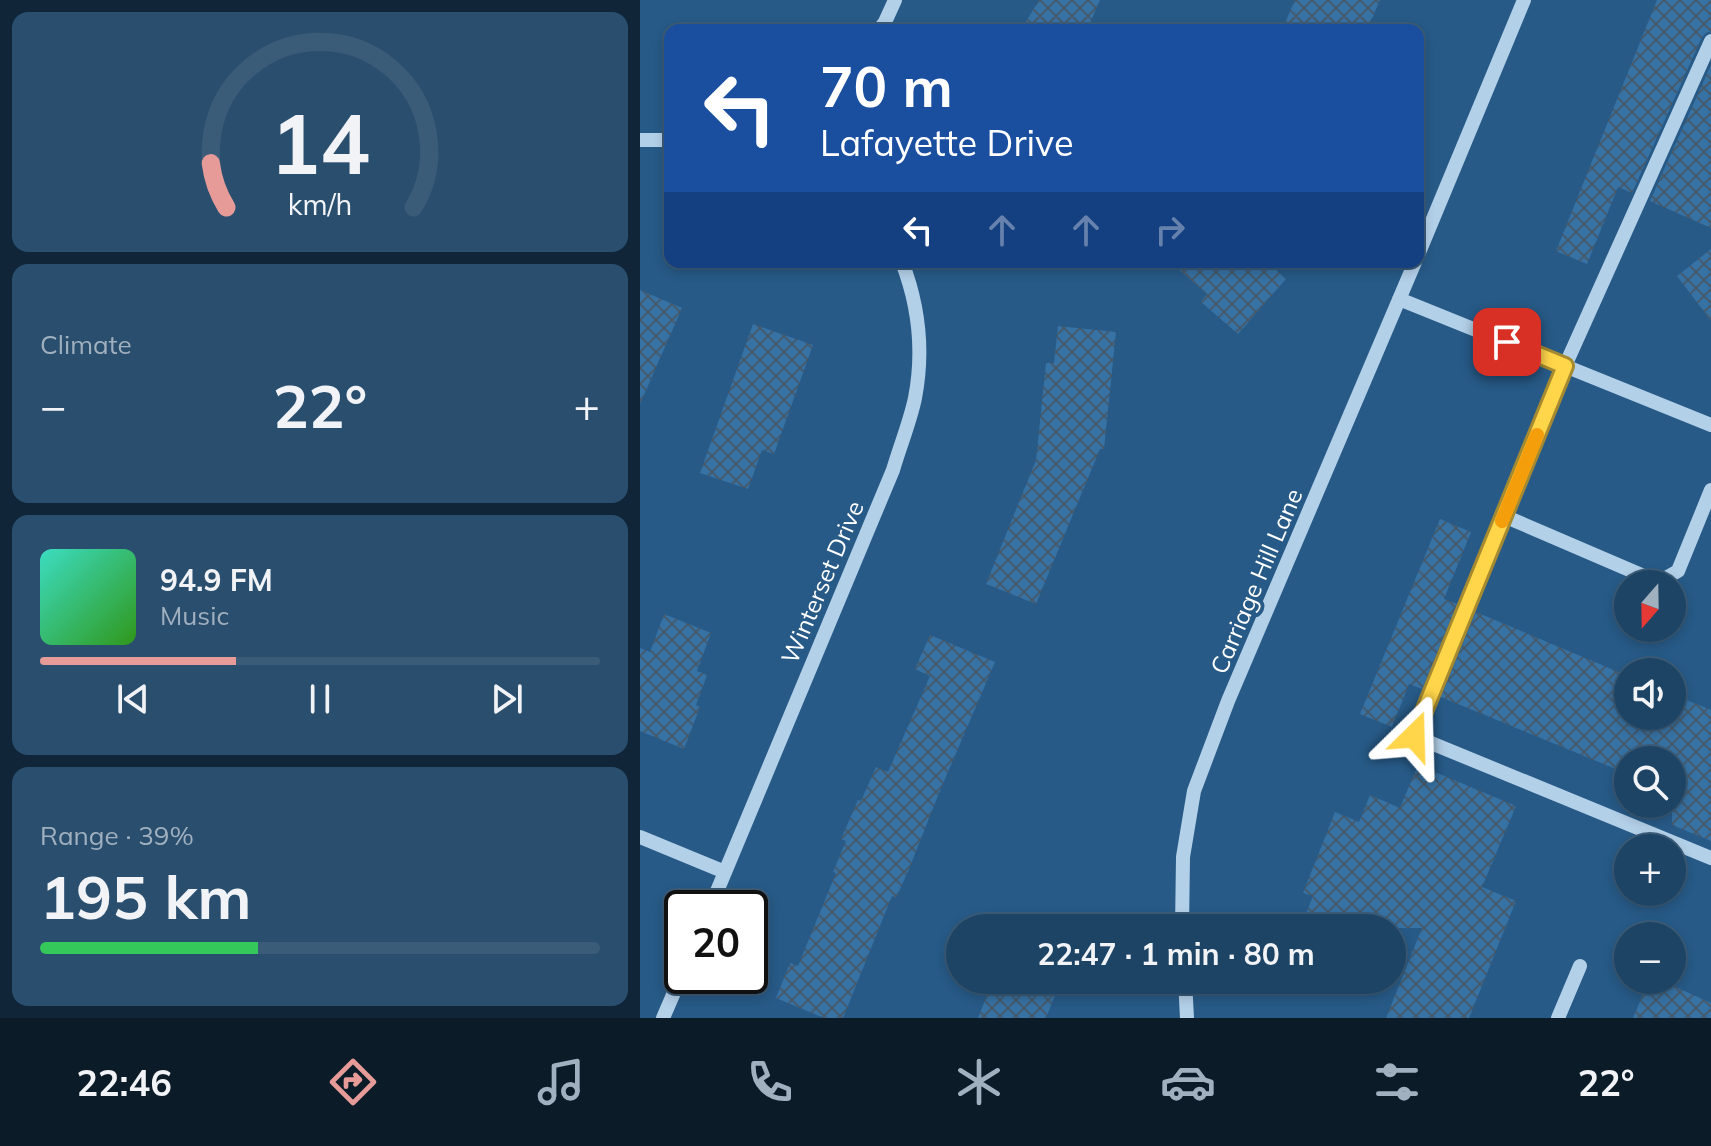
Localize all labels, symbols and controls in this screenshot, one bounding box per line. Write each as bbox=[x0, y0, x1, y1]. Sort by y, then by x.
text: 70 m bbox=[820, 51, 953, 121]
icon: left bbox=[688, 56, 792, 160]
text: 14 bbox=[270, 89, 370, 194]
text: Lafayette Drive bbox=[820, 120, 1074, 165]
text: km/h bbox=[288, 186, 352, 222]
icon: left bbox=[896, 208, 940, 252]
icon: ahead bbox=[980, 208, 1024, 252]
icon: ahead bbox=[1064, 208, 1108, 252]
icon: right bbox=[1148, 208, 1192, 252]
pin bbox=[1473, 308, 1541, 376]
icon: arrive bbox=[1485, 320, 1529, 364]
text: Climate bbox=[40, 328, 132, 361]
text: 22° bbox=[273, 368, 367, 443]
text: − bbox=[40, 378, 66, 433]
text: + bbox=[574, 378, 600, 433]
street label: Carriage Hill Lane bbox=[1203, 484, 1309, 678]
street label: Winterset Drive bbox=[774, 496, 870, 668]
text: 94.9 FM bbox=[160, 561, 273, 599]
north arrow bbox=[1614, 570, 1686, 642]
map controls bbox=[1614, 570, 1686, 994]
text: Music bbox=[160, 599, 229, 632]
button: sound bbox=[1614, 658, 1686, 730]
icon: previous bbox=[111, 677, 155, 721]
icon: pause bbox=[298, 677, 342, 721]
icon: next bbox=[485, 677, 529, 721]
position arrow bbox=[1372, 694, 1456, 778]
button: search bbox=[1614, 746, 1686, 818]
text: Range · 39% bbox=[40, 819, 194, 852]
button: + bbox=[1614, 834, 1686, 906]
text: 195 km bbox=[40, 859, 252, 934]
speed limit sign: 20 bbox=[664, 890, 768, 994]
button: − bbox=[1614, 922, 1686, 994]
text: 22:47 · 1 min · 80 m bbox=[1037, 935, 1315, 973]
icon: directions bbox=[325, 1054, 381, 1110]
icon: music bbox=[533, 1054, 589, 1110]
icon: phone bbox=[742, 1054, 798, 1110]
icon: climate bbox=[951, 1054, 1007, 1110]
icon: car bbox=[1160, 1054, 1216, 1110]
icon: filters bbox=[1369, 1054, 1425, 1110]
text: 22:46 bbox=[76, 1060, 172, 1105]
text: 22° bbox=[1578, 1060, 1635, 1105]

